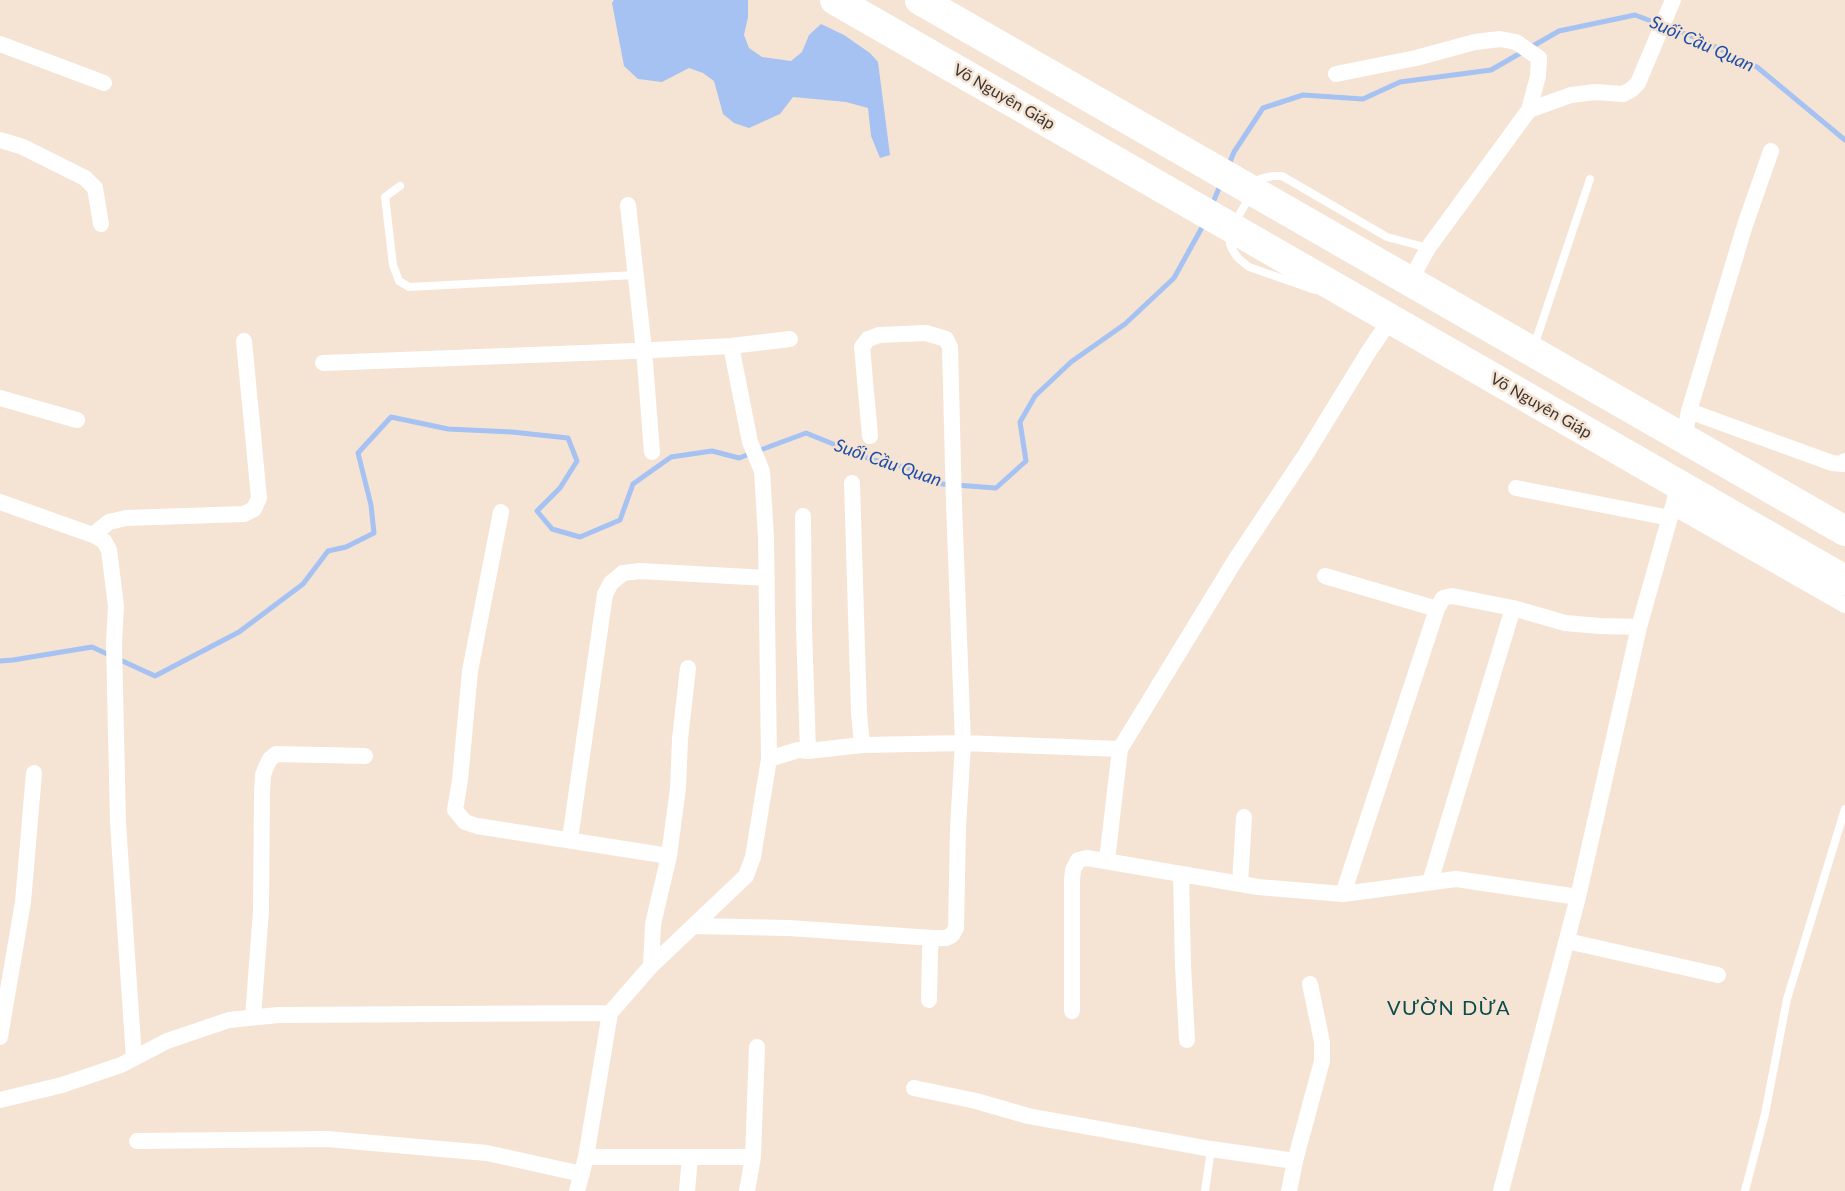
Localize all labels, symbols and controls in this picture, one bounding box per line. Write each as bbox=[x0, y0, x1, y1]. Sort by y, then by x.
water label: Suối Cầu Quan bbox=[1647, 11, 1757, 77]
street label: Võ Nguyên Giáp bbox=[950, 60, 1058, 134]
street label: Võ Nguyên Giáp bbox=[1487, 369, 1595, 443]
water label: Suối Cầu Quan bbox=[832, 435, 944, 491]
district label: VƯỜN DỪA bbox=[1387, 997, 1511, 1021]

